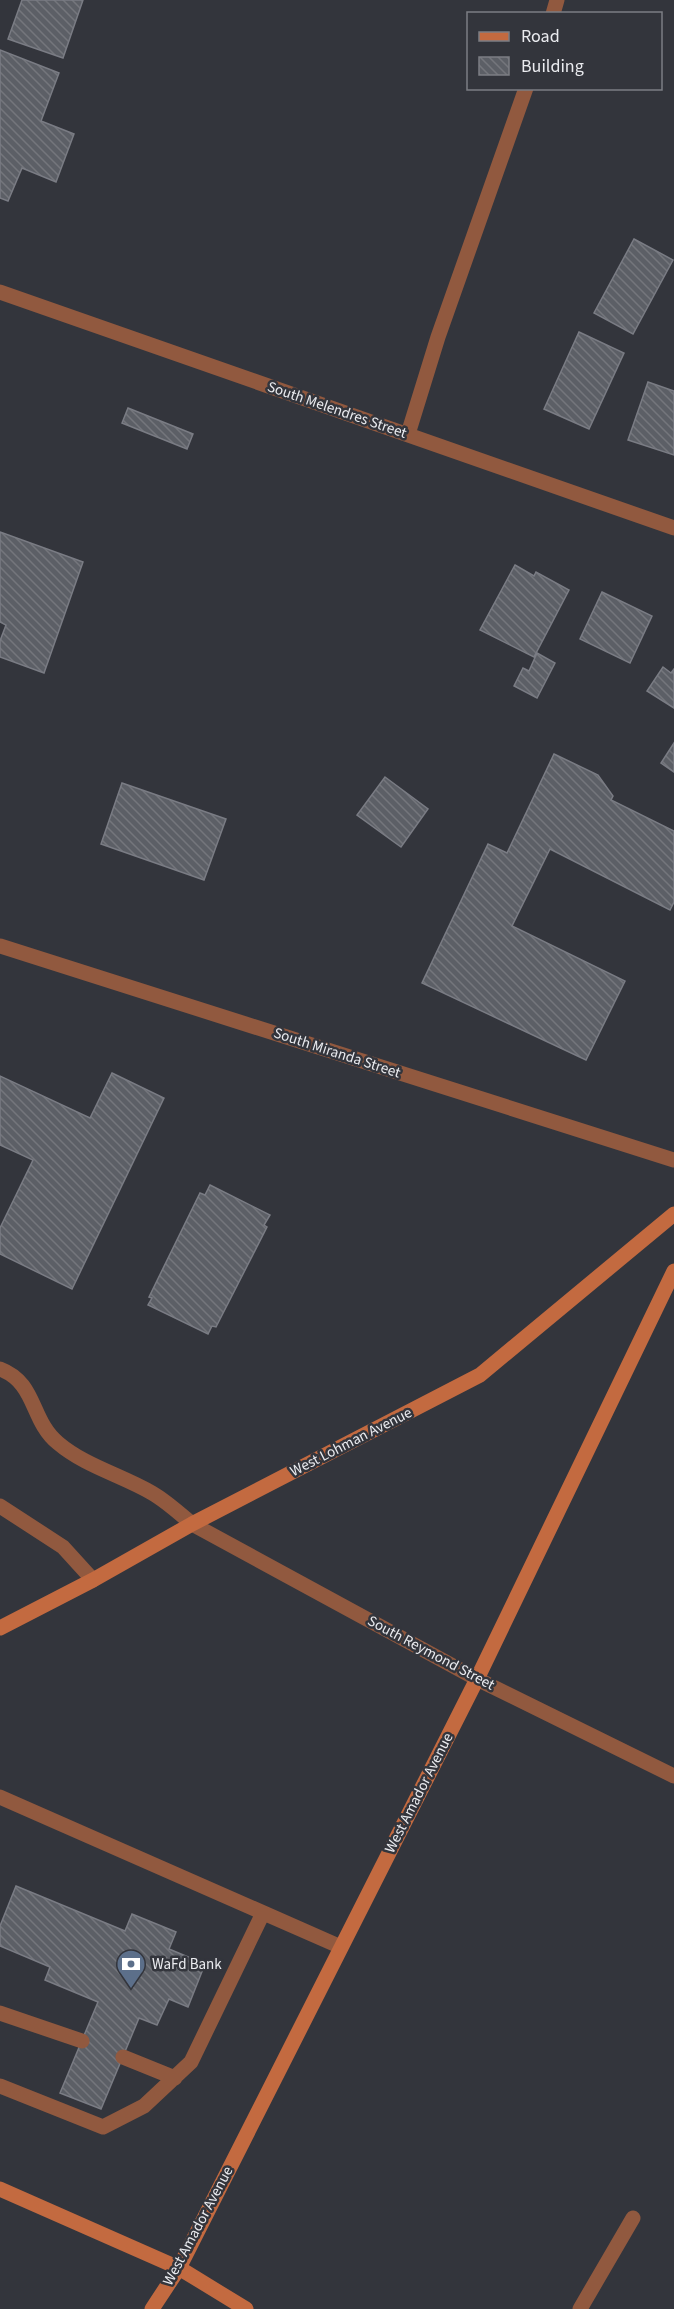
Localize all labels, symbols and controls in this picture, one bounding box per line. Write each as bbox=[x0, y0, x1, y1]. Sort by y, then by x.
legend bbox=[467, 12, 662, 90]
text: Road bbox=[521, 24, 560, 49]
text: Building bbox=[521, 54, 584, 79]
street label: South Melendres Street bbox=[265, 376, 409, 444]
street label: South Miranda Street bbox=[271, 1023, 403, 1083]
street label: West Lohman Avenue bbox=[286, 1402, 416, 1482]
street label: South Reymond Street bbox=[364, 1611, 498, 1695]
street label: West Amador Avenue bbox=[380, 1729, 458, 1857]
bank icon: WaFd Bank bbox=[115, 1948, 147, 1990]
place label: WaFd Bank bbox=[152, 1954, 222, 1975]
street label: West Amador Avenue bbox=[158, 2163, 238, 2289]

